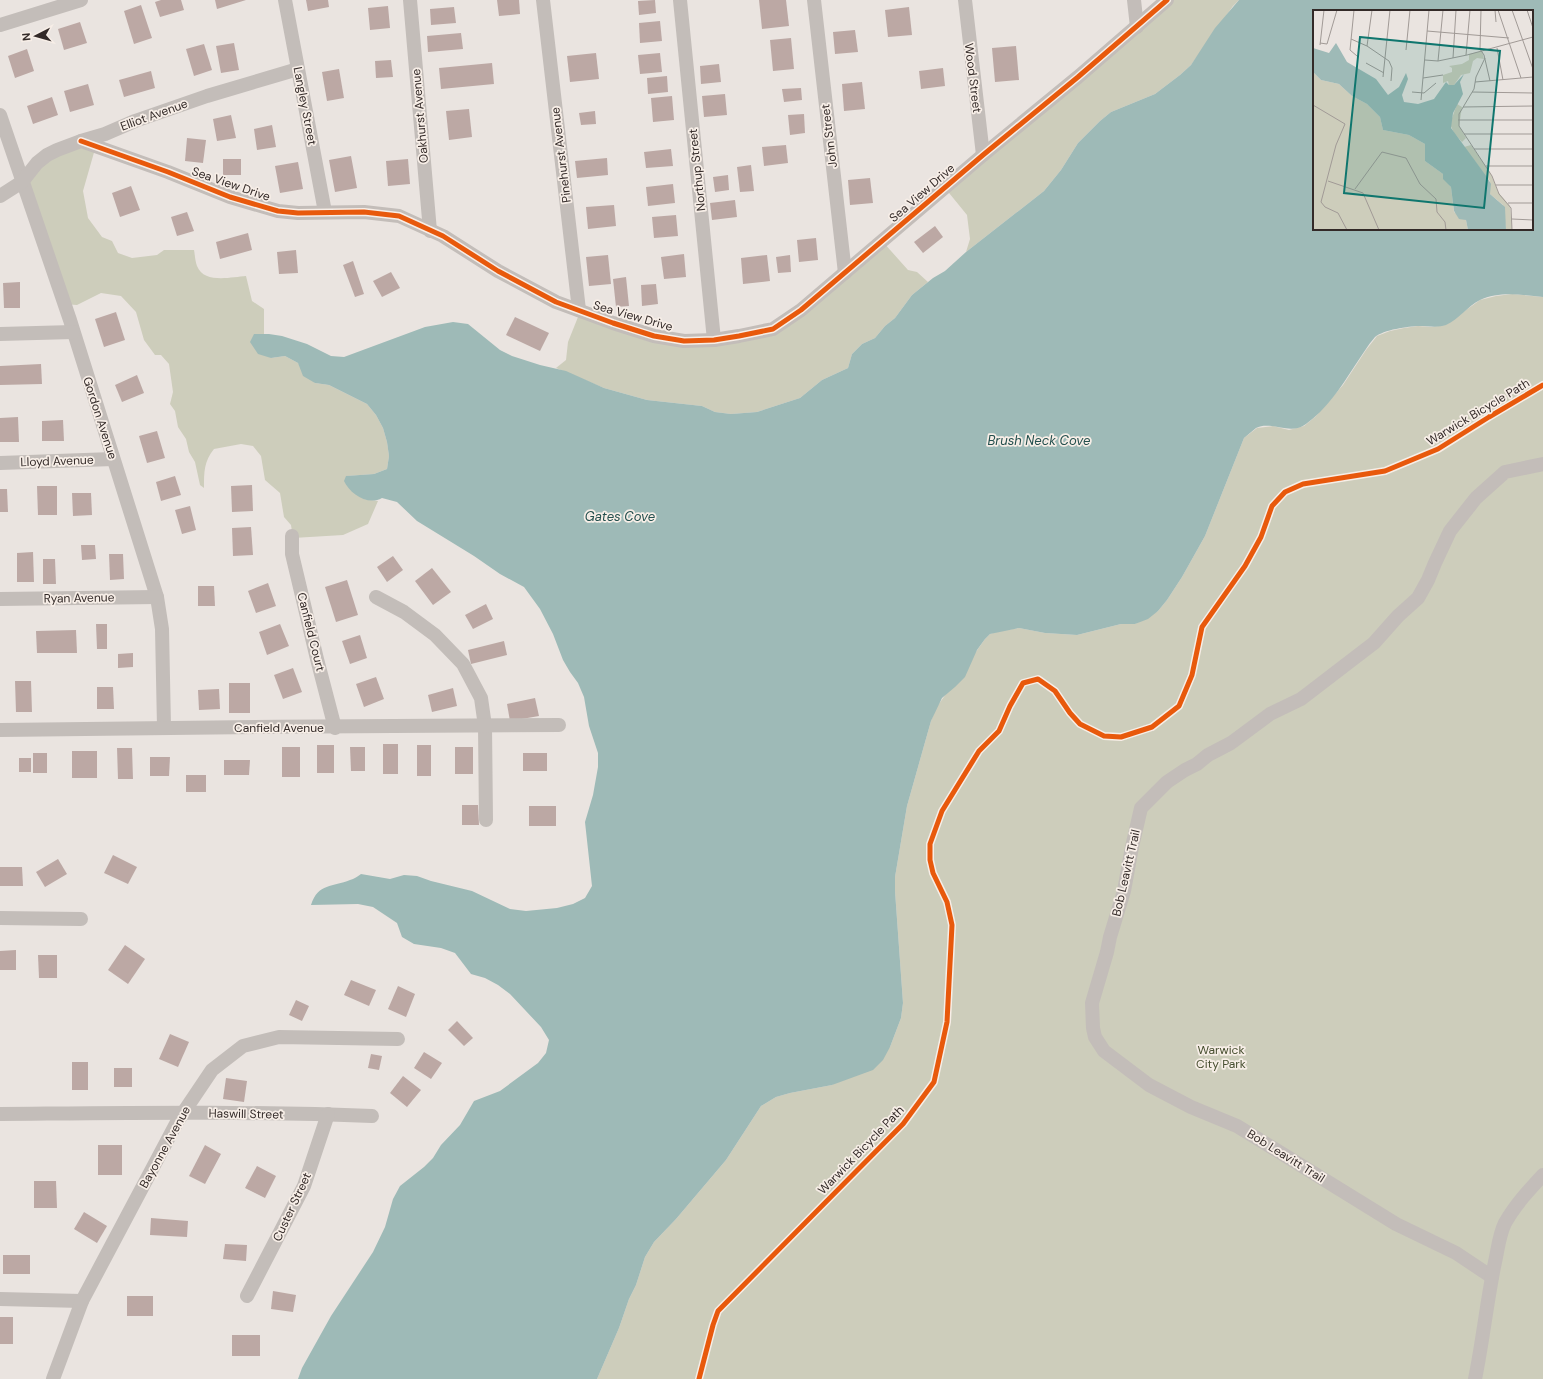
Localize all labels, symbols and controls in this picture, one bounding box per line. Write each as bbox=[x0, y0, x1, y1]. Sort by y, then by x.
inset map bbox=[1313, 10, 1533, 230]
north arrow bbox=[16, 16, 56, 56]
text: N bbox=[19, 32, 33, 42]
street label: Wood Street bbox=[961, 42, 985, 114]
street label: Langley Street bbox=[290, 65, 320, 147]
street label: Oakhurst Avenue bbox=[408, 68, 432, 164]
street label: Elliot Avenue bbox=[118, 95, 190, 135]
street label: John Street bbox=[817, 103, 841, 169]
street label: Pinehurst Avenue bbox=[547, 106, 575, 204]
street label: Northup Street bbox=[685, 128, 709, 212]
street label: Sea View Drive bbox=[886, 160, 958, 226]
street label: Sea View Drive bbox=[190, 163, 272, 205]
street label: Sea View Drive bbox=[592, 297, 675, 335]
street label: Gordon Avenue bbox=[79, 375, 121, 462]
street label: Warwick Bicycle Path bbox=[1424, 375, 1533, 449]
water label: Brush Neck Cove bbox=[988, 432, 1091, 449]
street label: Lloyd Avenue bbox=[20, 452, 94, 470]
water label: Gates Cove bbox=[585, 508, 655, 525]
street label: Ryan Avenue bbox=[43, 589, 115, 607]
street label: Canfield Court bbox=[293, 591, 329, 673]
street label: Canfield Avenue bbox=[234, 720, 324, 736]
street label: Bob Leavitt Trail bbox=[1108, 828, 1144, 918]
park label: Warwick City Park bbox=[1196, 1042, 1246, 1072]
street label: Warwick Bicycle Path bbox=[814, 1102, 908, 1198]
street label: Bayonne Avenue bbox=[136, 1103, 194, 1191]
street label: Haswill Street bbox=[208, 1105, 284, 1123]
street label: Bob Leavitt Trail bbox=[1244, 1126, 1328, 1186]
street label: Custer Street bbox=[269, 1170, 315, 1244]

